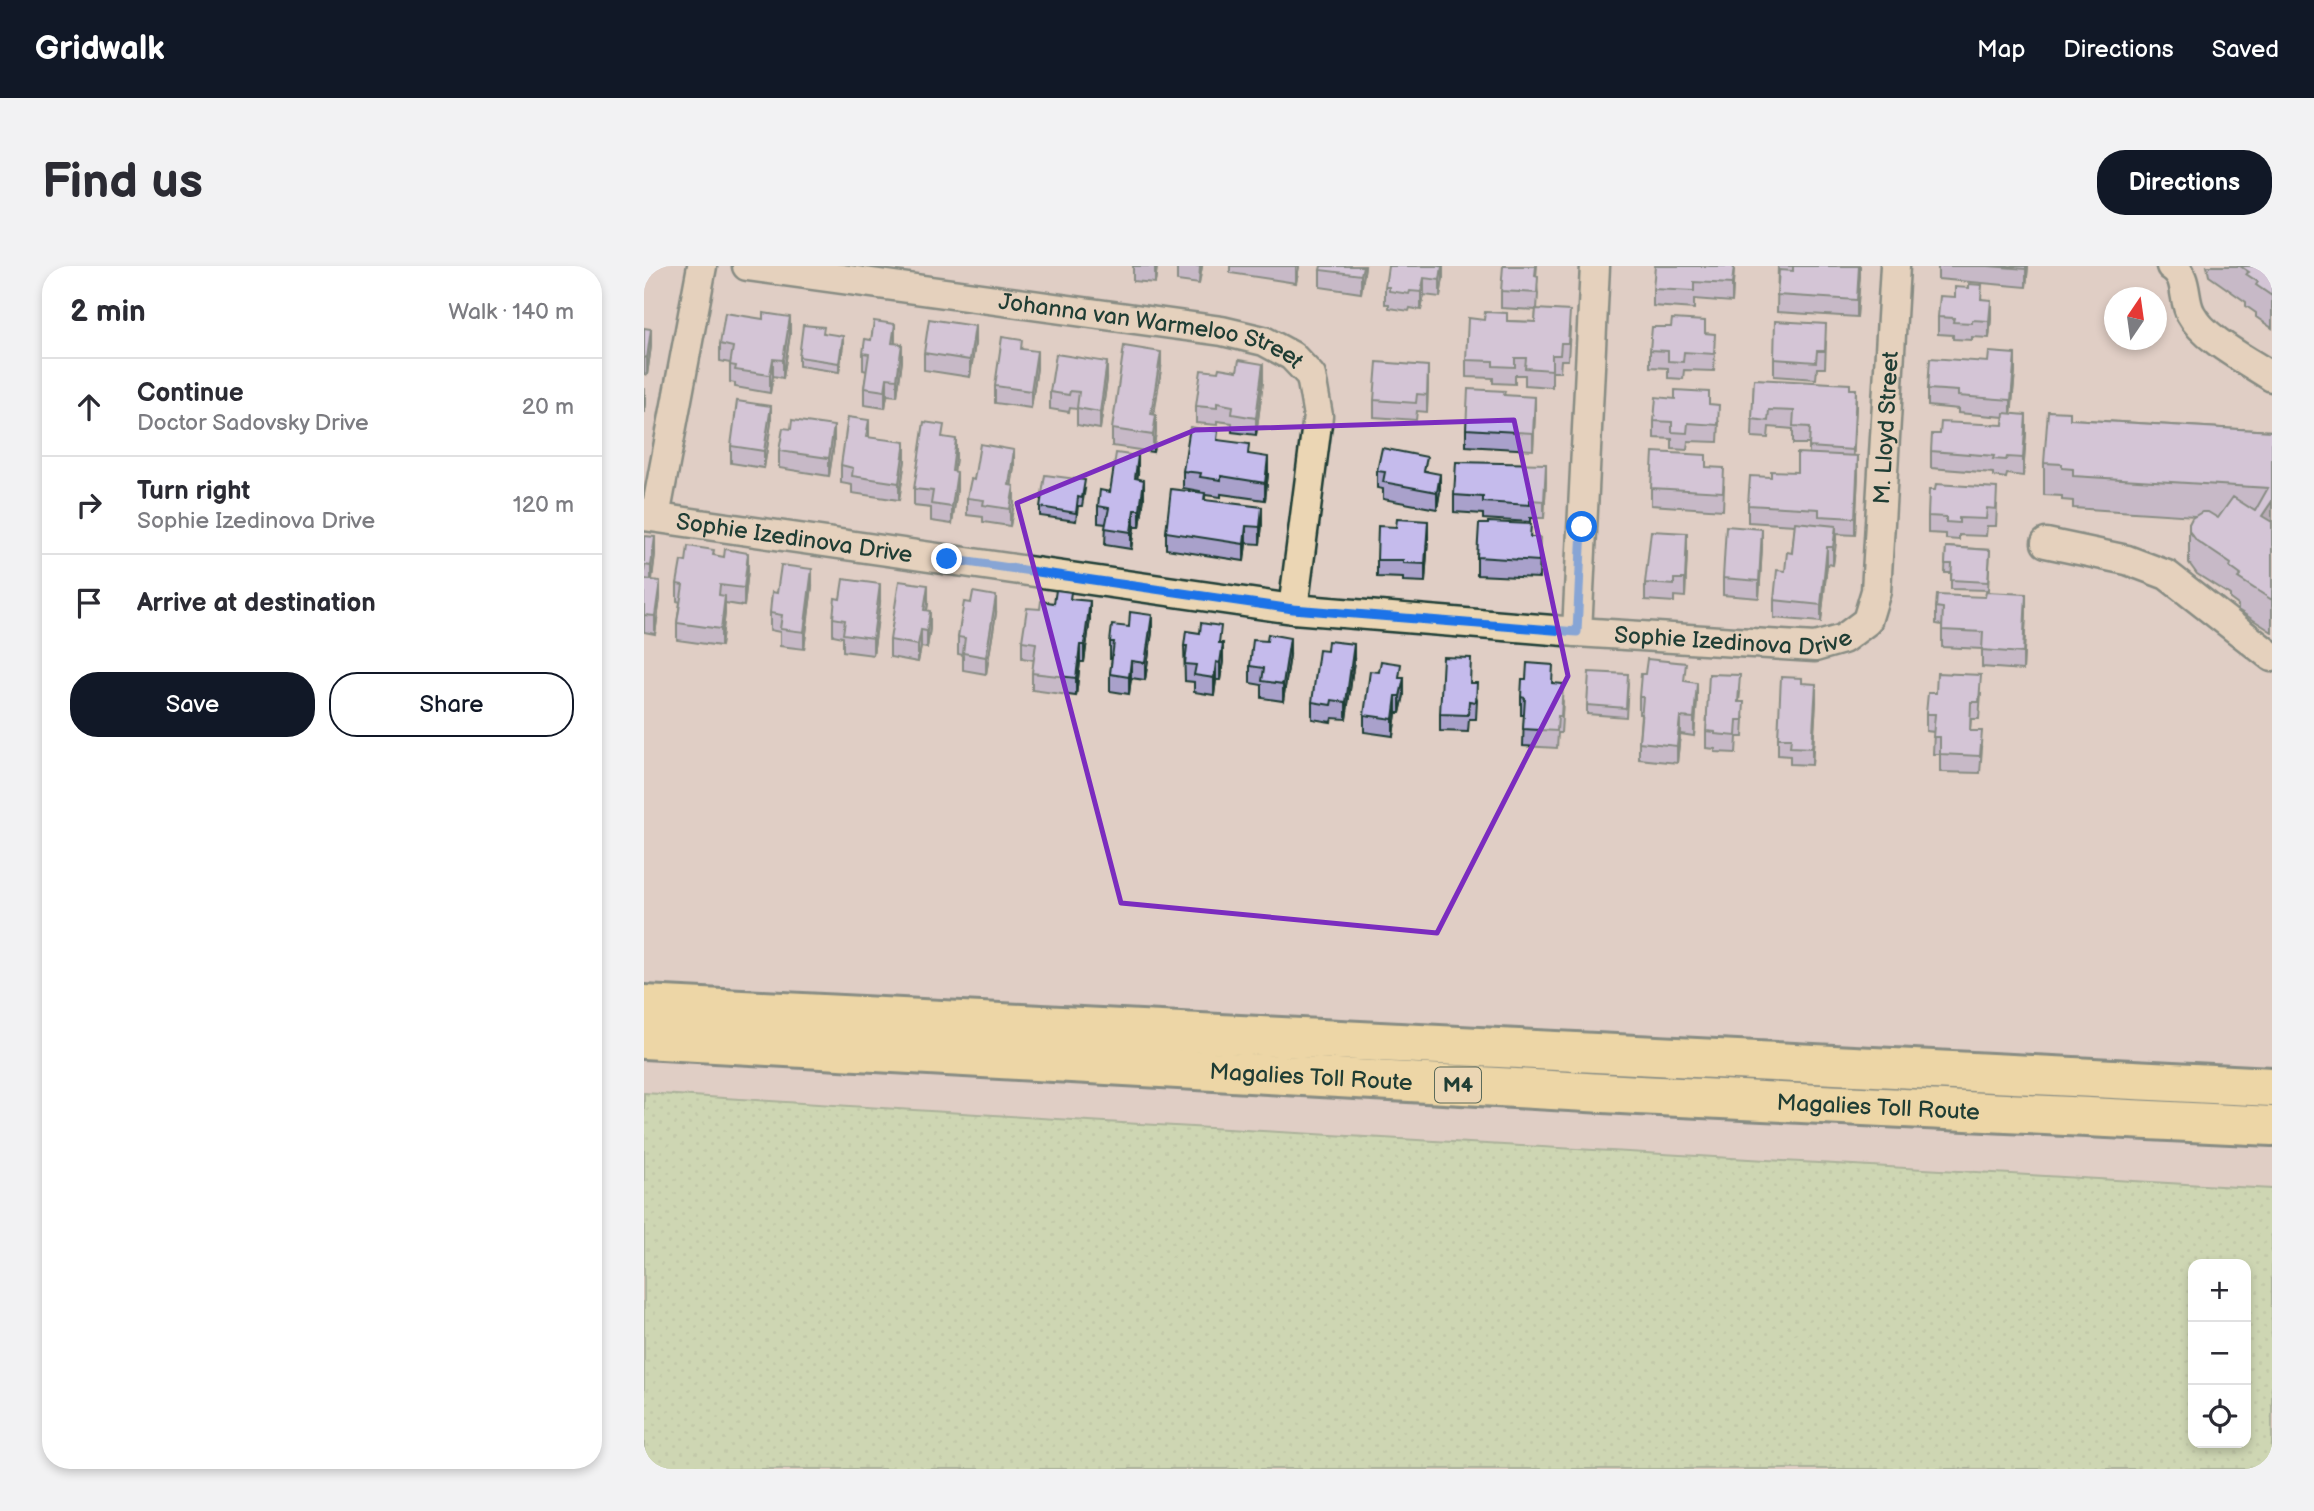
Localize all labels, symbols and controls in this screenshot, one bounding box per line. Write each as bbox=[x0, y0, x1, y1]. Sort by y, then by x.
text: Gridwalk bbox=[35, 29, 165, 69]
text: Map bbox=[1977, 35, 2025, 64]
text: Directions bbox=[2063, 35, 2174, 64]
text: Saved bbox=[2212, 35, 2279, 64]
button: Directions bbox=[2097, 150, 2272, 215]
text: Find us bbox=[42, 153, 203, 212]
north arrow bbox=[2104, 287, 2167, 350]
street label: Johanna van Warmeloo Street bbox=[997, 288, 1309, 375]
text: 2 min bbox=[70, 294, 146, 330]
text: Walk · 140 m bbox=[448, 298, 574, 326]
street label: M. Lloyd Street bbox=[1868, 350, 1905, 505]
text: Continue bbox=[137, 378, 244, 409]
icon: ahead bbox=[70, 388, 108, 426]
text: 20 m bbox=[522, 393, 574, 421]
text: Doctor Sadovsky Drive bbox=[137, 409, 369, 437]
text: Turn right bbox=[137, 476, 250, 507]
icon: right bbox=[70, 486, 108, 524]
text: 120 m bbox=[513, 491, 574, 519]
text: Sophie Izedinova Drive bbox=[137, 507, 375, 535]
street label: Sophie Izedinova Drive bbox=[674, 508, 914, 569]
route start bbox=[1566, 511, 1597, 542]
route end bbox=[931, 543, 962, 574]
icon: arrive bbox=[70, 584, 108, 622]
text: Arrive at destination bbox=[137, 588, 376, 619]
street label: Sophie Izedinova Drive bbox=[1613, 621, 1858, 662]
button: Save bbox=[70, 672, 315, 737]
button: Share bbox=[329, 672, 574, 737]
street label: Magalies Toll Route bbox=[1209, 1058, 1413, 1097]
road number: M4 bbox=[1435, 1068, 1481, 1102]
street label: Magalies Toll Route bbox=[1776, 1089, 1980, 1127]
map controls bbox=[2188, 1259, 2251, 1448]
button: + bbox=[2188, 1259, 2251, 1322]
button: − bbox=[2188, 1322, 2251, 1385]
button: locate bbox=[2188, 1385, 2251, 1448]

